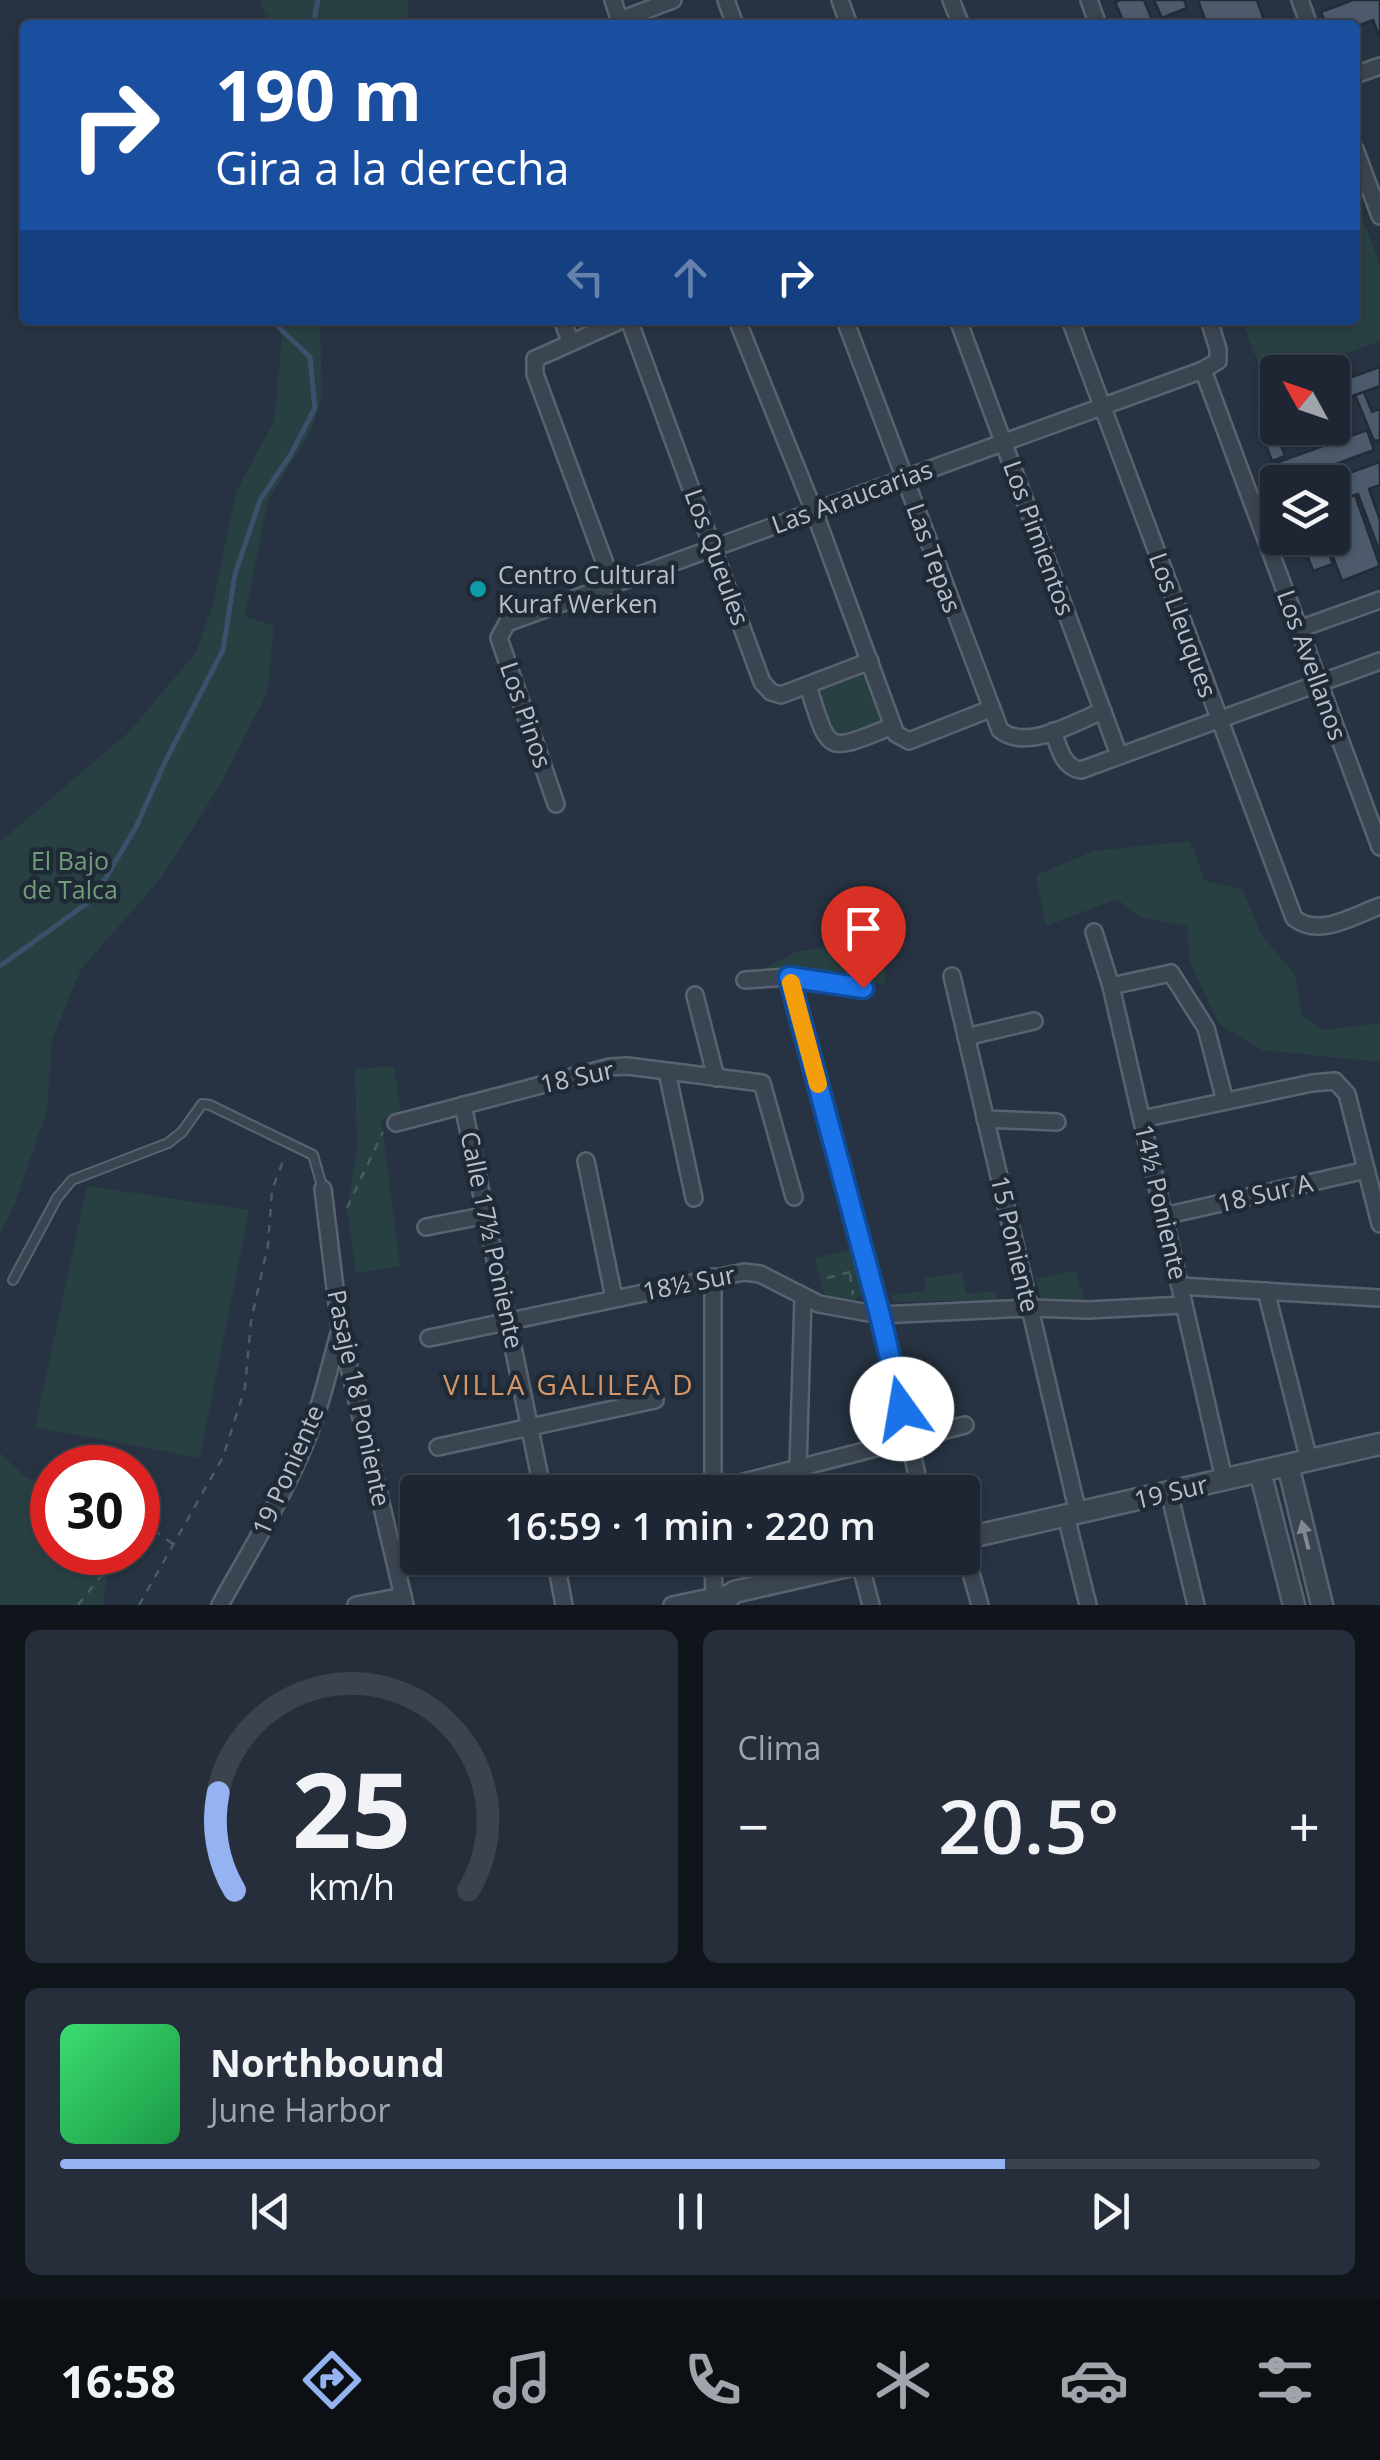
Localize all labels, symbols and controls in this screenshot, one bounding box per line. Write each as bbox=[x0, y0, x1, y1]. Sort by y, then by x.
text: 190 m bbox=[215, 46, 422, 142]
icon: right bbox=[50, 60, 180, 190]
text: Gira a la derecha bbox=[215, 137, 570, 198]
icon: left bbox=[558, 250, 613, 305]
icon: ahead bbox=[663, 250, 718, 305]
icon: right bbox=[768, 250, 823, 305]
north arrow bbox=[1260, 355, 1350, 445]
map controls bbox=[1260, 355, 1350, 555]
street label: Las Araucarias bbox=[767, 451, 937, 541]
street label: Los Pimientos bbox=[996, 455, 1084, 620]
button: layers bbox=[1260, 465, 1350, 555]
street label: Los Queules bbox=[678, 484, 758, 630]
street label: Las Tepas bbox=[899, 498, 970, 617]
street label: Los Lleuques bbox=[1142, 548, 1226, 702]
place label: Centro Cultural Kuraf Werken bbox=[498, 557, 676, 620]
marker: Centro Cultural Kuraf Werken bbox=[467, 578, 489, 600]
street label: Los Avellanos bbox=[1270, 585, 1356, 745]
street label: Los Pinos bbox=[493, 657, 561, 772]
park label: El Bajo de Talca bbox=[22, 843, 118, 906]
pin bbox=[821, 886, 906, 989]
icon: arrive bbox=[836, 901, 891, 956]
street label: 18 Sur bbox=[537, 1052, 617, 1100]
street label: 14½ Poniente bbox=[1128, 1121, 1196, 1283]
street label: Calle 17½ Poniente bbox=[453, 1128, 533, 1351]
street label: 18 Sur A bbox=[1214, 1165, 1316, 1219]
street label: 15 Poniente bbox=[984, 1172, 1048, 1315]
street label: 18½ Sur bbox=[640, 1256, 738, 1308]
street label: Pasaje 18 Poniente bbox=[320, 1286, 400, 1509]
position arrow bbox=[850, 1357, 954, 1461]
district label: VILLA GALILEA D bbox=[443, 1365, 695, 1403]
street label: 19 Poniente bbox=[243, 1399, 331, 1540]
speed limit sign: 30 bbox=[30, 1445, 160, 1575]
street label: 19 Sur bbox=[1131, 1466, 1211, 1516]
text: 16:59 · 1 min · 220 m bbox=[504, 1499, 876, 1551]
one-way arrow bbox=[1297, 1519, 1312, 1550]
text: Clima bbox=[738, 1726, 821, 1769]
text: 25 bbox=[292, 1737, 411, 1878]
text: 20.5° bbox=[938, 1774, 1119, 1876]
text: − bbox=[738, 1788, 769, 1863]
text: + bbox=[1289, 1788, 1320, 1863]
text: km/h bbox=[308, 1862, 395, 1910]
text: Northbound bbox=[210, 2036, 445, 2088]
text: June Harbor bbox=[210, 2088, 390, 2131]
icon: previous bbox=[243, 2184, 298, 2239]
icon: pause bbox=[663, 2184, 718, 2239]
icon: next bbox=[1083, 2184, 1138, 2239]
icon: directions bbox=[297, 2345, 367, 2415]
icon: music bbox=[487, 2345, 557, 2415]
icon: phone bbox=[678, 2345, 748, 2415]
icon: climate bbox=[868, 2345, 938, 2415]
icon: car bbox=[1059, 2345, 1129, 2415]
icon: filters bbox=[1250, 2345, 1320, 2415]
text: 16:58 bbox=[60, 2350, 176, 2411]

